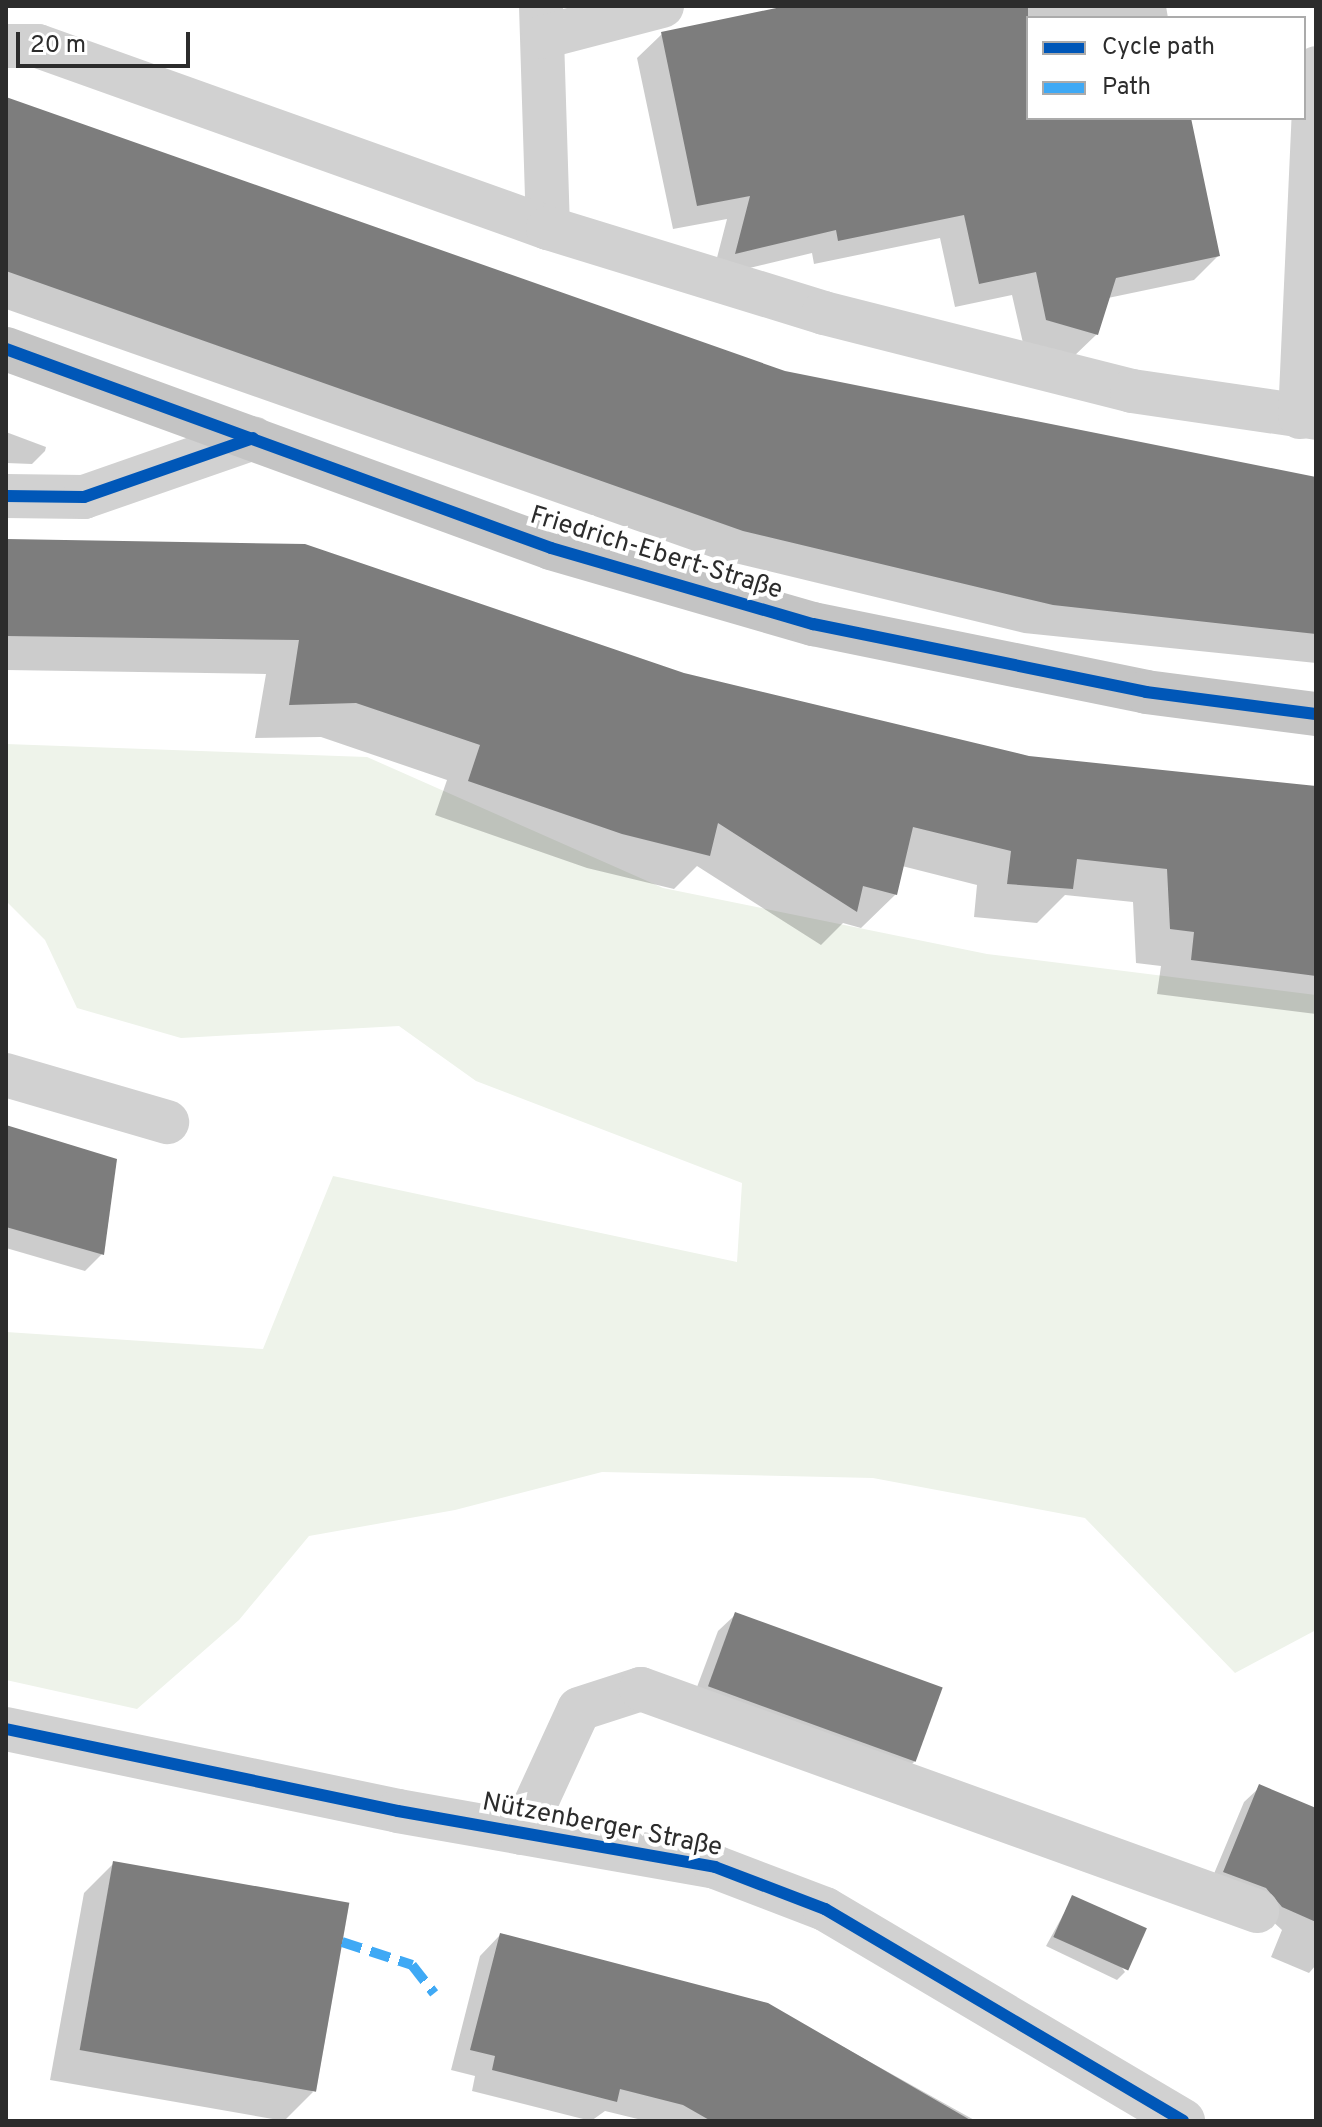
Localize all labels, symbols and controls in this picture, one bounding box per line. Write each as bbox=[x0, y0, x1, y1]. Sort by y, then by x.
scale bar bbox=[20, 16, 194, 66]
legend bbox=[1026, 16, 1306, 120]
text: 20 m bbox=[30, 31, 86, 61]
text: Cycle path bbox=[1102, 33, 1215, 63]
text: Path bbox=[1102, 73, 1151, 103]
street label: Friedrich-Ebert-Straße bbox=[526, 501, 786, 607]
street label: Nützenberger Straße bbox=[479, 1787, 725, 1865]

